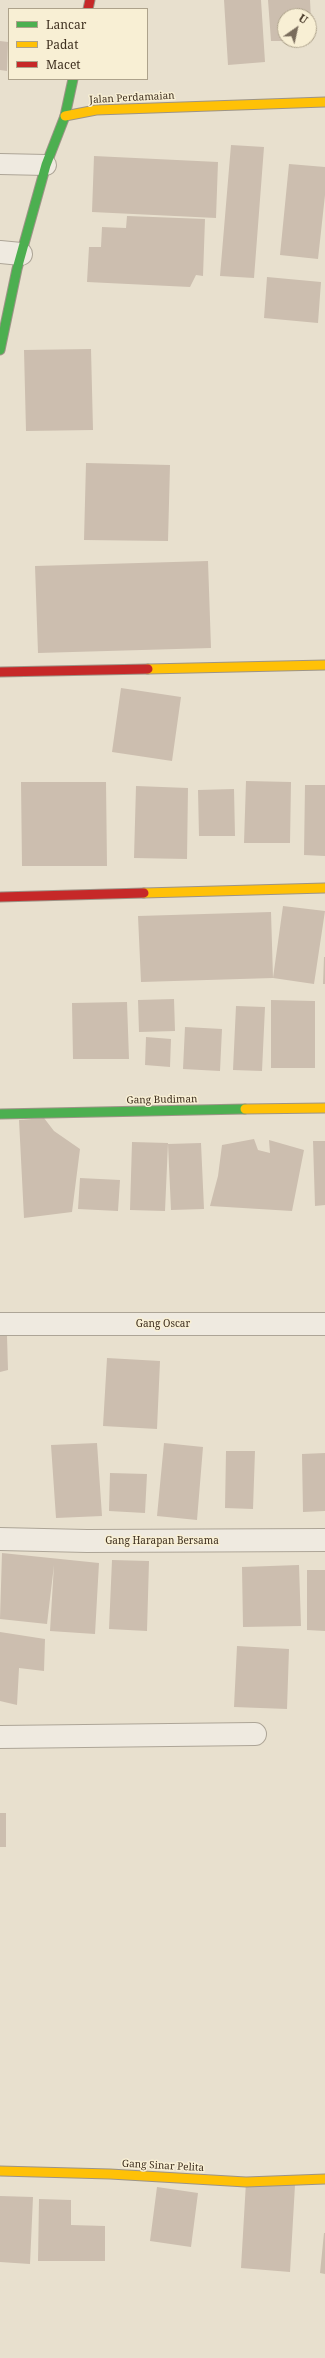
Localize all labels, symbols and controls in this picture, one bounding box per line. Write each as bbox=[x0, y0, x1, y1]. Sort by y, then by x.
legend bbox=[8, 8, 148, 80]
north arrow bbox=[277, 8, 317, 48]
text: U bbox=[296, 10, 311, 27]
text: Lancar bbox=[46, 16, 86, 33]
text: Padat bbox=[46, 36, 78, 53]
text: Macet bbox=[46, 56, 81, 73]
street label: Jalan Perdamaian bbox=[89, 90, 175, 106]
street label: Gang Budiman bbox=[126, 1093, 198, 1107]
street label: Gang Oscar bbox=[136, 1318, 190, 1330]
street label: Gang Harapan Bersama bbox=[105, 1535, 219, 1547]
street label: Gang Sinar Pelita bbox=[122, 2158, 204, 2174]

